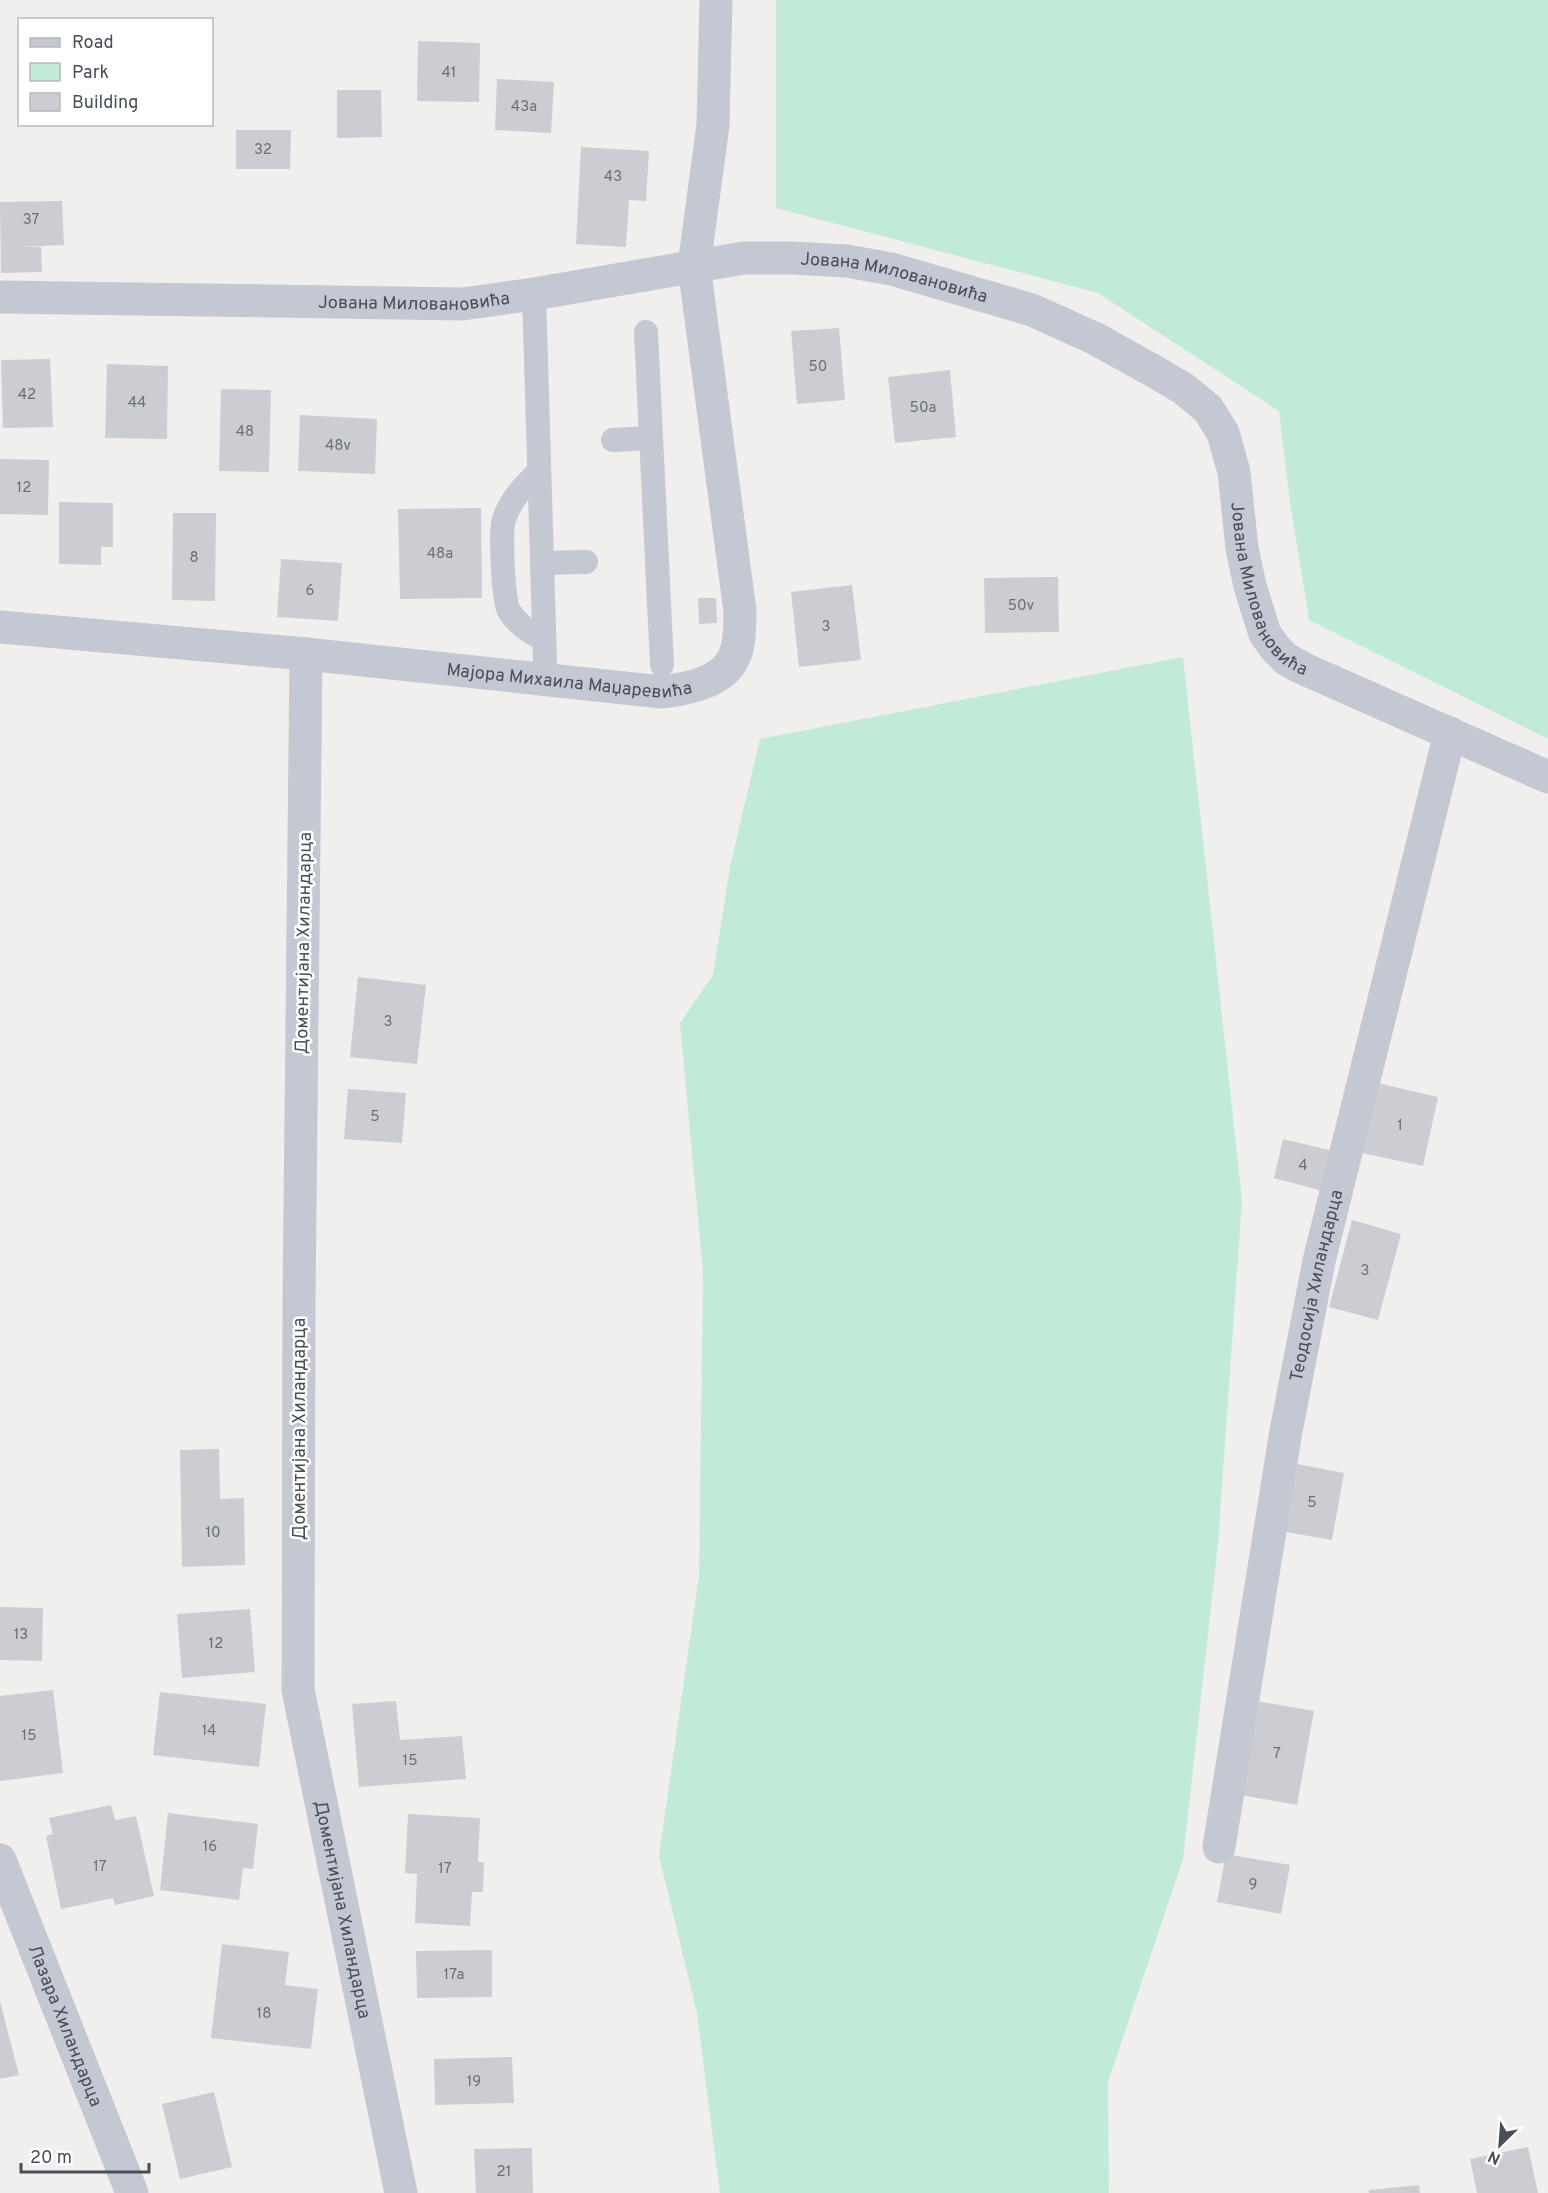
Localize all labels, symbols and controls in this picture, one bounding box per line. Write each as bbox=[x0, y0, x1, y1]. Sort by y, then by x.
legend bbox=[18, 18, 213, 126]
text: Road bbox=[72, 32, 114, 55]
text: Park bbox=[72, 62, 109, 85]
house number: 41 bbox=[442, 64, 456, 83]
text: Building bbox=[72, 92, 138, 115]
house number: 43a bbox=[511, 98, 537, 117]
house number: 32 bbox=[254, 141, 272, 160]
house number: 43 bbox=[604, 168, 622, 187]
house number: 37 bbox=[23, 211, 40, 230]
street label: Јована Миловановића bbox=[800, 248, 990, 309]
street label: Јована Миловановића bbox=[318, 288, 511, 317]
house number: 50 bbox=[809, 358, 827, 377]
house number: 42 bbox=[18, 386, 36, 405]
house number: 44 bbox=[128, 394, 146, 413]
house number: 50a bbox=[910, 399, 936, 418]
house number: 48 bbox=[236, 423, 254, 442]
house number: 48v bbox=[325, 437, 351, 456]
house number: 12 bbox=[17, 479, 31, 498]
street label: Јована Миловановића bbox=[1224, 501, 1311, 682]
house number: 48a bbox=[427, 545, 453, 564]
house number: 8 bbox=[189, 549, 199, 568]
house number: 6 bbox=[306, 582, 315, 601]
house number: 50v bbox=[1008, 597, 1035, 616]
house number: 3 bbox=[821, 618, 831, 637]
street label: Мајора Михаила Маџаревића bbox=[445, 659, 695, 705]
street label: Доментијана Хиландарца bbox=[291, 832, 318, 1054]
house number: 3 bbox=[383, 1013, 393, 1032]
house number: 5 bbox=[370, 1108, 380, 1127]
house number: 1 bbox=[1397, 1117, 1403, 1136]
house number: 4 bbox=[1298, 1157, 1308, 1176]
street label: Теодосија Хиландарца bbox=[1286, 1188, 1349, 1384]
house number: 3 bbox=[1360, 1262, 1370, 1281]
street label: Доментијана Хиландарца bbox=[289, 1318, 312, 1540]
house number: 5 bbox=[1307, 1494, 1317, 1513]
house number: 10 bbox=[205, 1524, 221, 1543]
house number: 13 bbox=[14, 1626, 28, 1645]
house number: 12 bbox=[209, 1635, 223, 1654]
house number: 14 bbox=[202, 1722, 216, 1741]
house number: 15 bbox=[22, 1727, 36, 1746]
house number: 7 bbox=[1273, 1745, 1281, 1764]
house number: 15 bbox=[403, 1752, 417, 1771]
street label: Доментијана Хиландарца bbox=[308, 1798, 375, 2021]
house number: 16 bbox=[203, 1838, 217, 1857]
house number: 17 bbox=[93, 1858, 107, 1877]
house number: 17 bbox=[438, 1860, 452, 1879]
house number: 9 bbox=[1249, 1876, 1257, 1895]
street label: Лазара Хиландарца bbox=[22, 1942, 107, 2110]
house number: 17a bbox=[444, 1966, 464, 1985]
house number: 18 bbox=[257, 2005, 271, 2024]
house number: 19 bbox=[467, 2073, 481, 2092]
north arrow bbox=[1470, 2115, 1530, 2175]
scale bar bbox=[21, 2136, 148, 2174]
text: N bbox=[1485, 2145, 1504, 2168]
text: 20 m bbox=[30, 2147, 72, 2170]
house number: 21 bbox=[497, 2163, 511, 2182]

